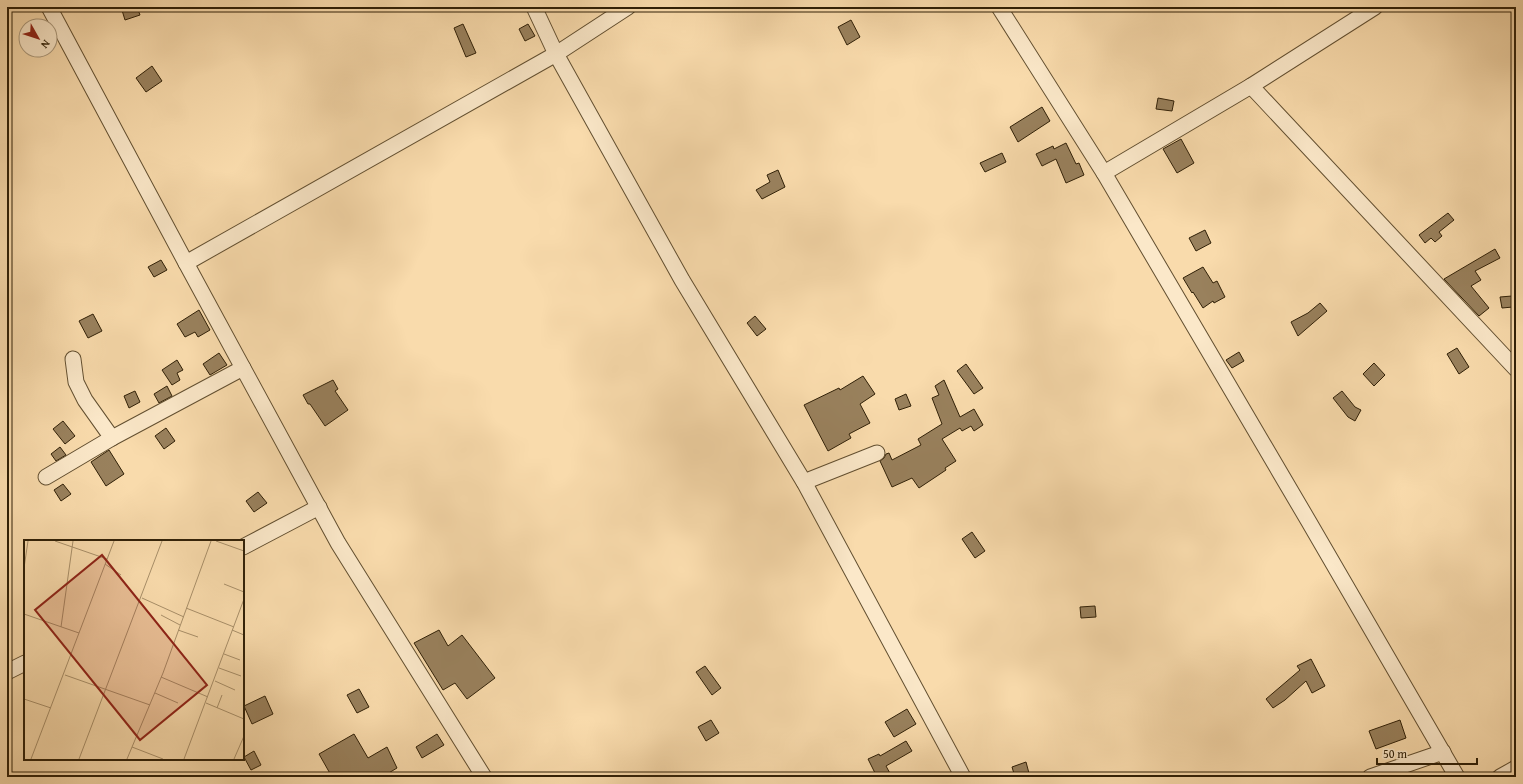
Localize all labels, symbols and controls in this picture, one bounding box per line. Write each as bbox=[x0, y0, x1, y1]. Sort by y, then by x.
north arrow bbox=[18, 18, 58, 58]
text: N bbox=[37, 36, 54, 53]
inset map bbox=[24, 540, 244, 760]
scale bar bbox=[1377, 740, 1477, 766]
text: 50 m bbox=[1383, 745, 1407, 762]

